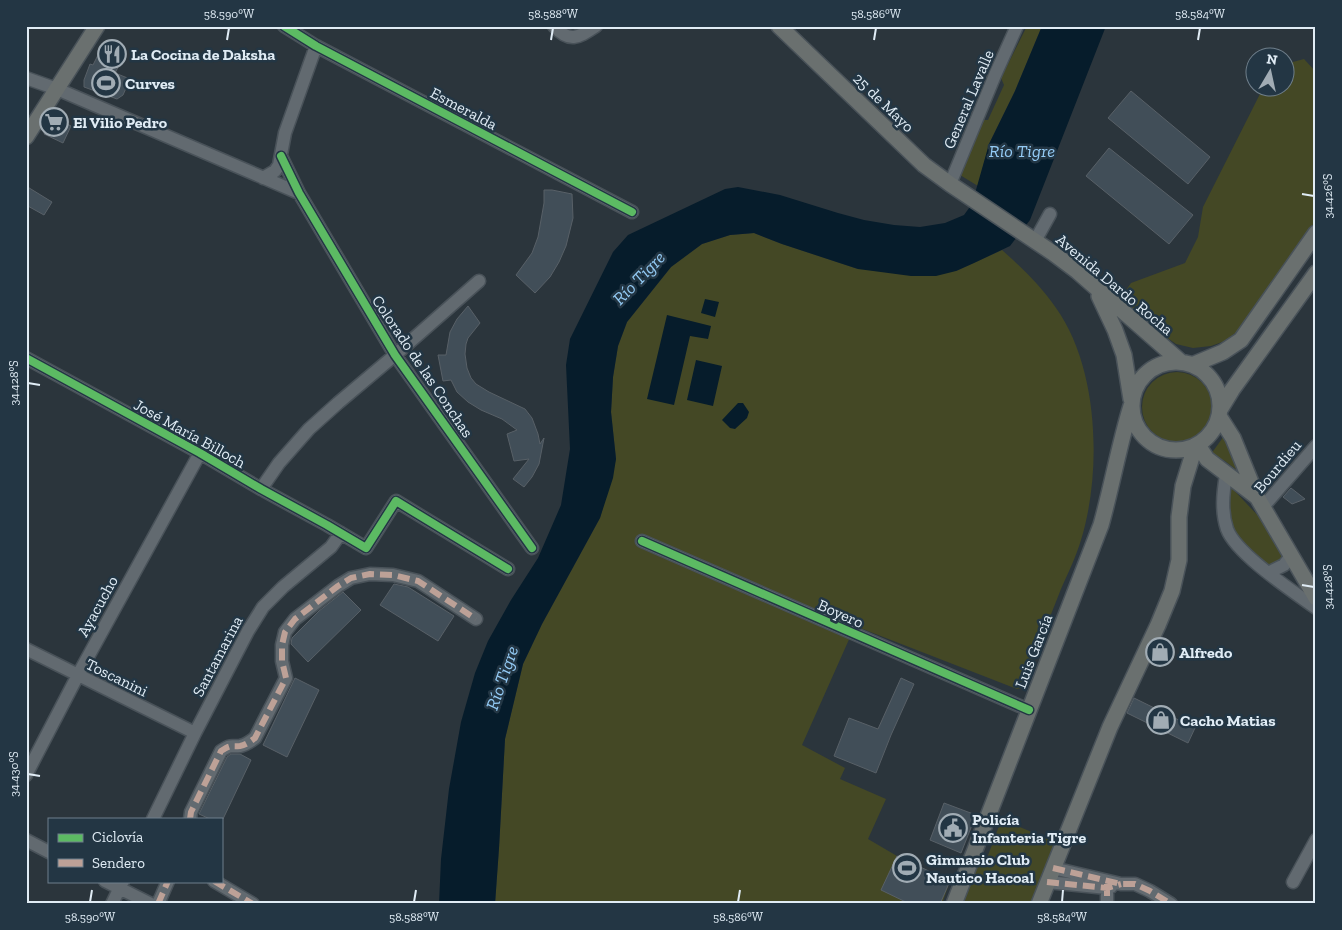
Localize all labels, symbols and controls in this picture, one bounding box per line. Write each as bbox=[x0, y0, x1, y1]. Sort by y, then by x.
text: 58.590°W bbox=[204, 7, 255, 21]
text: 58.588°W bbox=[528, 7, 579, 21]
text: 58.586°W bbox=[851, 7, 902, 21]
text: 58.584°W bbox=[1175, 7, 1226, 21]
restaurant icon: La Cocina de Daksha bbox=[97, 39, 127, 69]
place label: La Cocina de Daksha bbox=[131, 45, 275, 64]
street label: General Lavalle bbox=[939, 47, 998, 152]
north arrow bbox=[1244, 48, 1294, 98]
text: N bbox=[1265, 50, 1279, 69]
sports icon: Curves bbox=[91, 68, 121, 98]
street label: 25 de Mayo bbox=[849, 69, 918, 136]
place label: Curves bbox=[125, 74, 175, 93]
street label: Esmeralda bbox=[427, 83, 501, 134]
supermarket icon: El Vilio Pedro bbox=[39, 107, 69, 137]
place label: El Vilio Pedro bbox=[73, 113, 168, 132]
water label: Río Tigre bbox=[989, 140, 1055, 162]
text: 34.426°S bbox=[1321, 173, 1335, 219]
street label: Avenida Dardo Rocha bbox=[1052, 230, 1177, 339]
water label: Río Tigre bbox=[608, 246, 670, 309]
street label: Colorado de las Conchas bbox=[368, 292, 477, 441]
text: 34.428°S bbox=[7, 360, 21, 406]
street label: José María Billoch bbox=[131, 395, 249, 472]
street label: Bourdieu bbox=[1250, 436, 1305, 497]
text: 34.428°S bbox=[1321, 564, 1335, 610]
street label: Ayacucho bbox=[73, 573, 122, 640]
street label: Boyero bbox=[815, 595, 867, 632]
street label: Luis García bbox=[1011, 611, 1056, 691]
street label: Santamarina bbox=[188, 612, 247, 700]
shop icon: Alfredo bbox=[1145, 637, 1175, 667]
water label: Río Tigre bbox=[481, 643, 523, 713]
place label: Alfredo bbox=[1179, 643, 1233, 662]
street label: Toscanini bbox=[83, 654, 151, 701]
shop icon: Cacho Matias bbox=[1146, 705, 1176, 735]
place label: Cacho Matias bbox=[1180, 711, 1276, 730]
text: 34.430°S bbox=[7, 751, 21, 797]
place label: Policía Infanteria Tigre bbox=[972, 810, 1086, 847]
public building icon: Policía Infanteria Tigre bbox=[938, 813, 968, 843]
legend bbox=[48, 818, 222, 882]
text: Ciclovía bbox=[92, 828, 143, 846]
place label: Gimnasio Club Nautico Hacoal bbox=[926, 850, 1034, 887]
sports icon: Gimnasio Club Nautico Hacoal bbox=[892, 853, 922, 883]
text: Sendero bbox=[92, 854, 145, 872]
text: 58.590°W bbox=[65, 910, 116, 924]
text: 58.588°W bbox=[389, 910, 440, 924]
text: 58.586°W bbox=[713, 910, 764, 924]
text: 58.584°W bbox=[1037, 910, 1088, 924]

